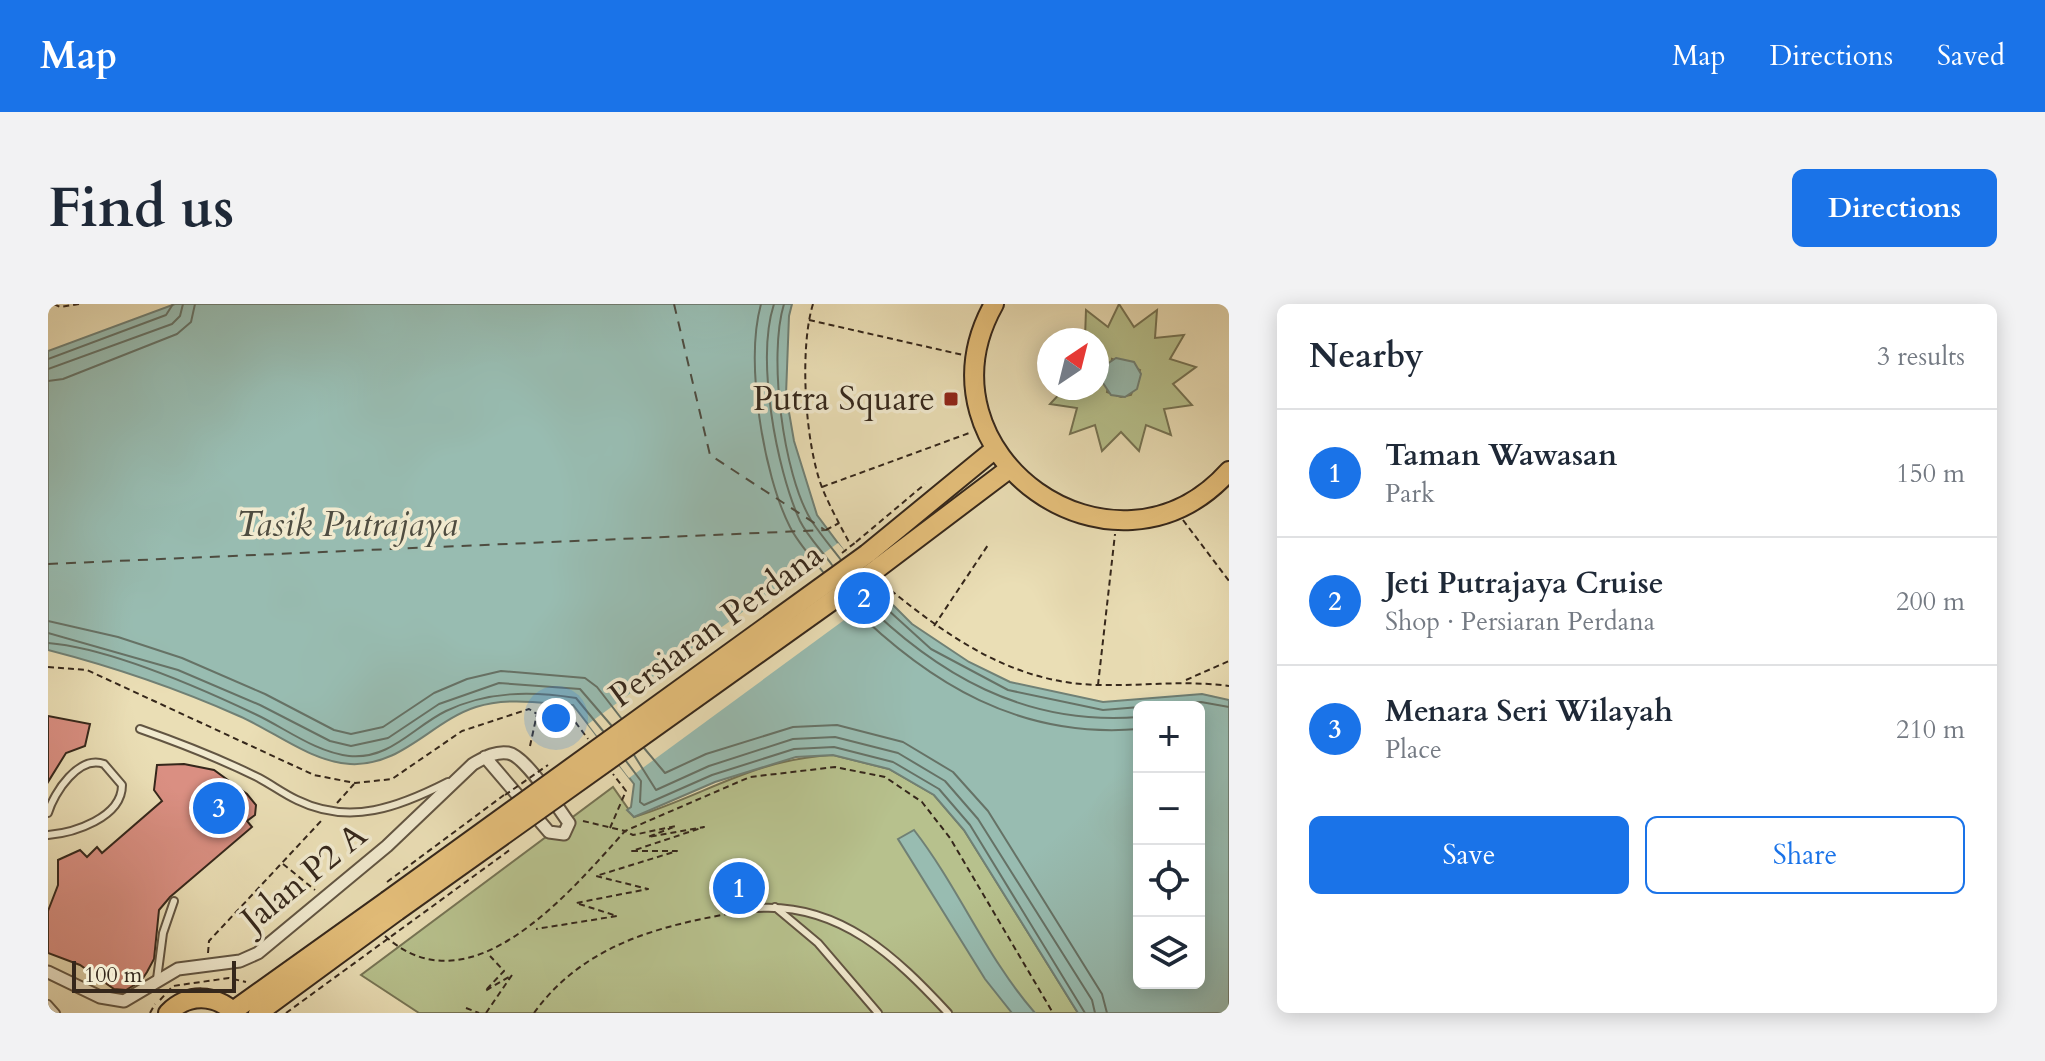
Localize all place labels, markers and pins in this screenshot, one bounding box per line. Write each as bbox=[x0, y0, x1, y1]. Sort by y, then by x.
place label: Putra Square bbox=[753, 376, 935, 422]
marker: Putra Square bbox=[942, 390, 960, 408]
pin: 2 bbox=[838, 568, 890, 628]
pin: 3 bbox=[193, 778, 245, 838]
pin: 1 bbox=[713, 858, 765, 918]

